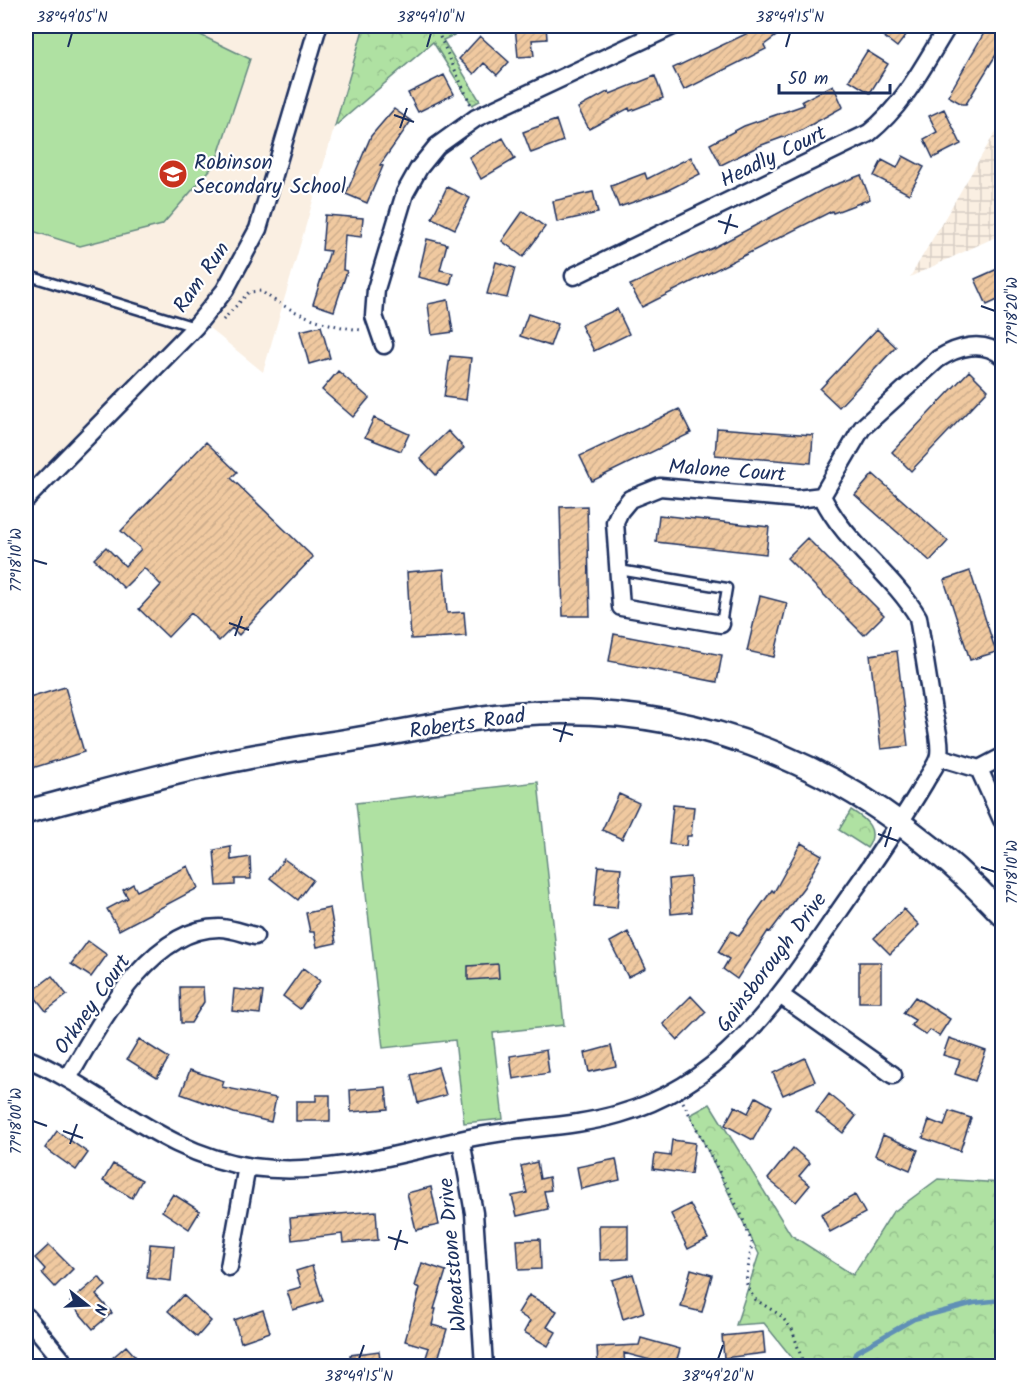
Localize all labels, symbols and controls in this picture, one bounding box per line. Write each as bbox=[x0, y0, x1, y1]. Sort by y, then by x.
text: 38°49'05"N bbox=[36, 6, 108, 30]
text: 38°49'10"N bbox=[397, 6, 465, 30]
text: 38°49'15"N bbox=[756, 6, 824, 30]
scale bar bbox=[779, 57, 890, 95]
text: 50 m bbox=[788, 65, 828, 94]
street label: Headly Court bbox=[715, 117, 833, 197]
place label: Robinson Secondary School bbox=[194, 147, 346, 204]
school or university icon: Robinson Secondary School bbox=[157, 158, 189, 190]
street label: Ram Run bbox=[166, 235, 239, 320]
text: 77°18'20"W bbox=[1001, 277, 1025, 345]
street label: Malone Court bbox=[667, 451, 787, 492]
text: 77°18'10"W bbox=[5, 528, 29, 592]
street label: Roberts Road bbox=[407, 700, 528, 749]
text: 77°18'10"W bbox=[1001, 840, 1025, 904]
street label: Gainsborough Drive bbox=[708, 885, 836, 1040]
street label: Orkney Court bbox=[46, 947, 140, 1062]
text: 77°18'00"W bbox=[5, 1087, 29, 1154]
street label: Wheatstone Drive bbox=[430, 1176, 477, 1333]
north arrow bbox=[57, 1275, 117, 1335]
text: N bbox=[86, 1301, 113, 1318]
text: 38°49'15"N bbox=[325, 1365, 393, 1389]
text: 38°49'20"N bbox=[682, 1365, 754, 1389]

